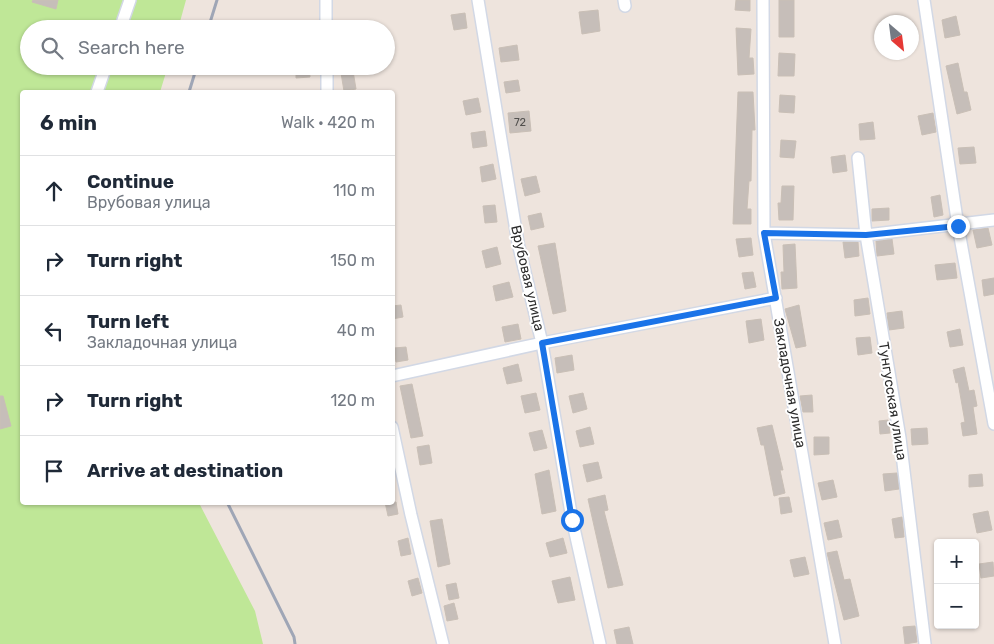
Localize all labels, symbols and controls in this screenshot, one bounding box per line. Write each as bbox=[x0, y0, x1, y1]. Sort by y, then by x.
north arrow bbox=[874, 15, 919, 60]
search box bbox=[20, 20, 395, 75]
icon: search bbox=[38, 34, 66, 62]
text: Search here bbox=[78, 36, 185, 59]
text: 6 min bbox=[40, 110, 97, 135]
text: Walk · 420 m bbox=[281, 113, 375, 132]
house number: 72 bbox=[514, 116, 526, 129]
text: Continue bbox=[87, 170, 174, 193]
icon: ahead bbox=[40, 177, 68, 205]
text: 110 m bbox=[333, 181, 375, 200]
text: Врубовая улица bbox=[87, 193, 211, 212]
route end bbox=[947, 215, 970, 238]
street label: Врубовая улица bbox=[507, 224, 548, 333]
icon: right bbox=[40, 247, 68, 275]
text: Turn right bbox=[87, 249, 182, 272]
text: 150 m bbox=[330, 251, 375, 270]
text: Turn left bbox=[87, 310, 169, 333]
icon: left bbox=[40, 317, 68, 345]
street label: Закладочная улица bbox=[770, 317, 809, 449]
text: 40 m bbox=[337, 321, 375, 340]
text: Закладочная улица bbox=[87, 333, 237, 352]
street label: Тунгусская улица bbox=[875, 341, 910, 462]
icon: right bbox=[40, 387, 68, 415]
text: Turn right bbox=[87, 389, 182, 412]
text: 120 m bbox=[330, 391, 375, 410]
icon: arrive bbox=[40, 457, 68, 485]
text: Arrive at destination bbox=[87, 459, 283, 482]
route start bbox=[561, 509, 584, 532]
map controls bbox=[934, 539, 979, 629]
button: + bbox=[934, 539, 979, 584]
button: − bbox=[934, 584, 979, 629]

